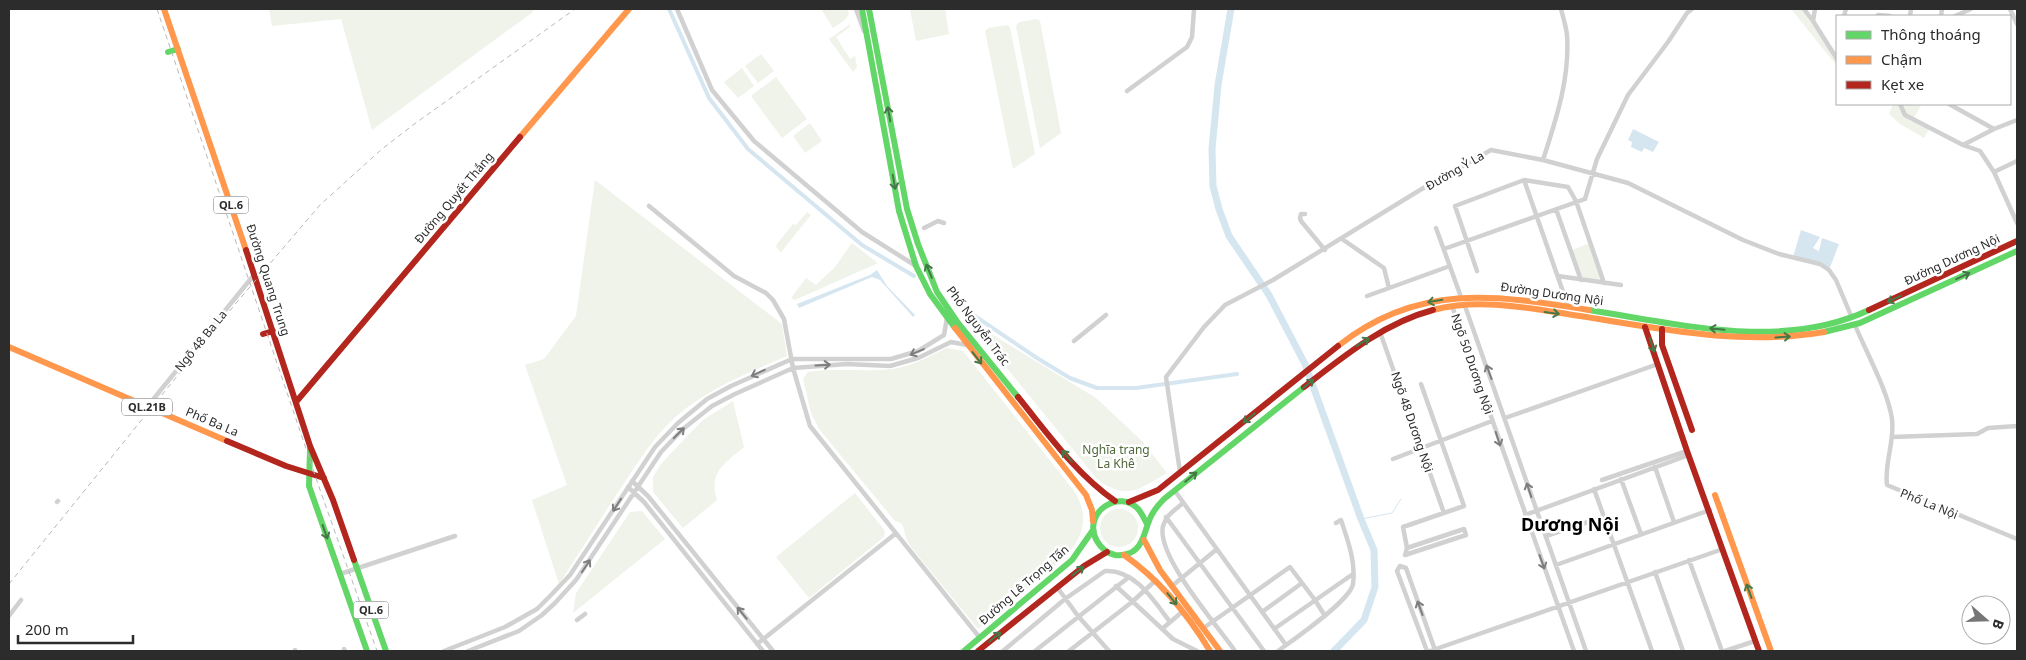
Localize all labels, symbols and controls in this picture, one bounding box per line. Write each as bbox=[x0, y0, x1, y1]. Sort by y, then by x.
legend bbox=[1836, 15, 2011, 105]
text: Thông thoáng bbox=[1881, 24, 1981, 44]
text: Chậm bbox=[1881, 49, 1922, 69]
text: Kẹt xe bbox=[1881, 74, 1924, 94]
one-way arrow bbox=[883, 106, 893, 122]
street label: Đường Ỷ La bbox=[1422, 147, 1487, 194]
street label: Đường Quyết Thắng bbox=[410, 148, 497, 247]
one-way arrow bbox=[889, 174, 899, 190]
road number: QL.6 bbox=[214, 196, 248, 214]
street label: Đường Quang Trung bbox=[242, 222, 295, 338]
street label: Đường Dương Nội bbox=[1901, 230, 2002, 289]
one-way arrow bbox=[923, 264, 933, 279]
one-way arrow bbox=[1955, 271, 1970, 281]
street label: Đường Dương Nội bbox=[1499, 278, 1605, 309]
street label: Phố Nguyễn Trác bbox=[943, 282, 1014, 369]
one-way arrow bbox=[1887, 295, 1902, 305]
one-way arrow bbox=[1427, 297, 1443, 307]
street label: Ngõ 48 Ba La bbox=[171, 306, 231, 375]
one-way arrow bbox=[1544, 308, 1560, 318]
street label: Ngõ 50 Dương Nội bbox=[1447, 311, 1498, 416]
one-way arrow bbox=[1710, 324, 1726, 334]
one-way arrow bbox=[1775, 332, 1791, 342]
one-way arrow bbox=[1356, 336, 1370, 347]
one-way arrow bbox=[1648, 337, 1657, 352]
one-way arrow bbox=[909, 348, 924, 357]
one-way arrow bbox=[971, 351, 982, 364]
one-way arrow bbox=[815, 361, 831, 370]
one-way arrow bbox=[1484, 365, 1493, 380]
one-way arrow bbox=[751, 369, 766, 379]
street label: Ngõ 48 Dương Nội bbox=[1387, 369, 1438, 474]
one-way arrow bbox=[1301, 379, 1314, 390]
road number: QL.21B bbox=[122, 398, 172, 416]
street label: Phố Ba La bbox=[183, 403, 241, 440]
one-way arrow bbox=[1243, 413, 1256, 424]
one-way arrow bbox=[673, 427, 685, 440]
one-way arrow bbox=[1494, 431, 1504, 447]
park label: Nghĩa trang La Khê bbox=[1082, 441, 1150, 472]
one-way arrow bbox=[1061, 450, 1073, 463]
one-way arrow bbox=[1184, 472, 1197, 483]
one-way arrow bbox=[1524, 482, 1533, 498]
street label: Phố La Nội bbox=[1898, 484, 1961, 523]
one-way arrow bbox=[612, 497, 622, 511]
district label: Dương Nội bbox=[1521, 512, 1619, 536]
one-way arrow bbox=[321, 524, 330, 540]
street label: Đường Lê Trọng Tấn bbox=[975, 541, 1072, 628]
one-way arrow bbox=[1538, 553, 1547, 569]
one-way arrow bbox=[581, 559, 591, 573]
one-way arrow bbox=[1071, 566, 1085, 576]
one-way arrow bbox=[1744, 584, 1753, 599]
one-way arrow bbox=[1166, 593, 1177, 606]
north arrow bbox=[1961, 595, 2011, 645]
one-way arrow bbox=[1415, 601, 1424, 617]
road number: QL.6 bbox=[354, 602, 388, 618]
one-way arrow bbox=[737, 607, 748, 620]
scale bar bbox=[18, 612, 132, 644]
text: B bbox=[1988, 617, 2009, 632]
text: 200 m bbox=[25, 619, 69, 639]
one-way arrow bbox=[989, 631, 1002, 643]

